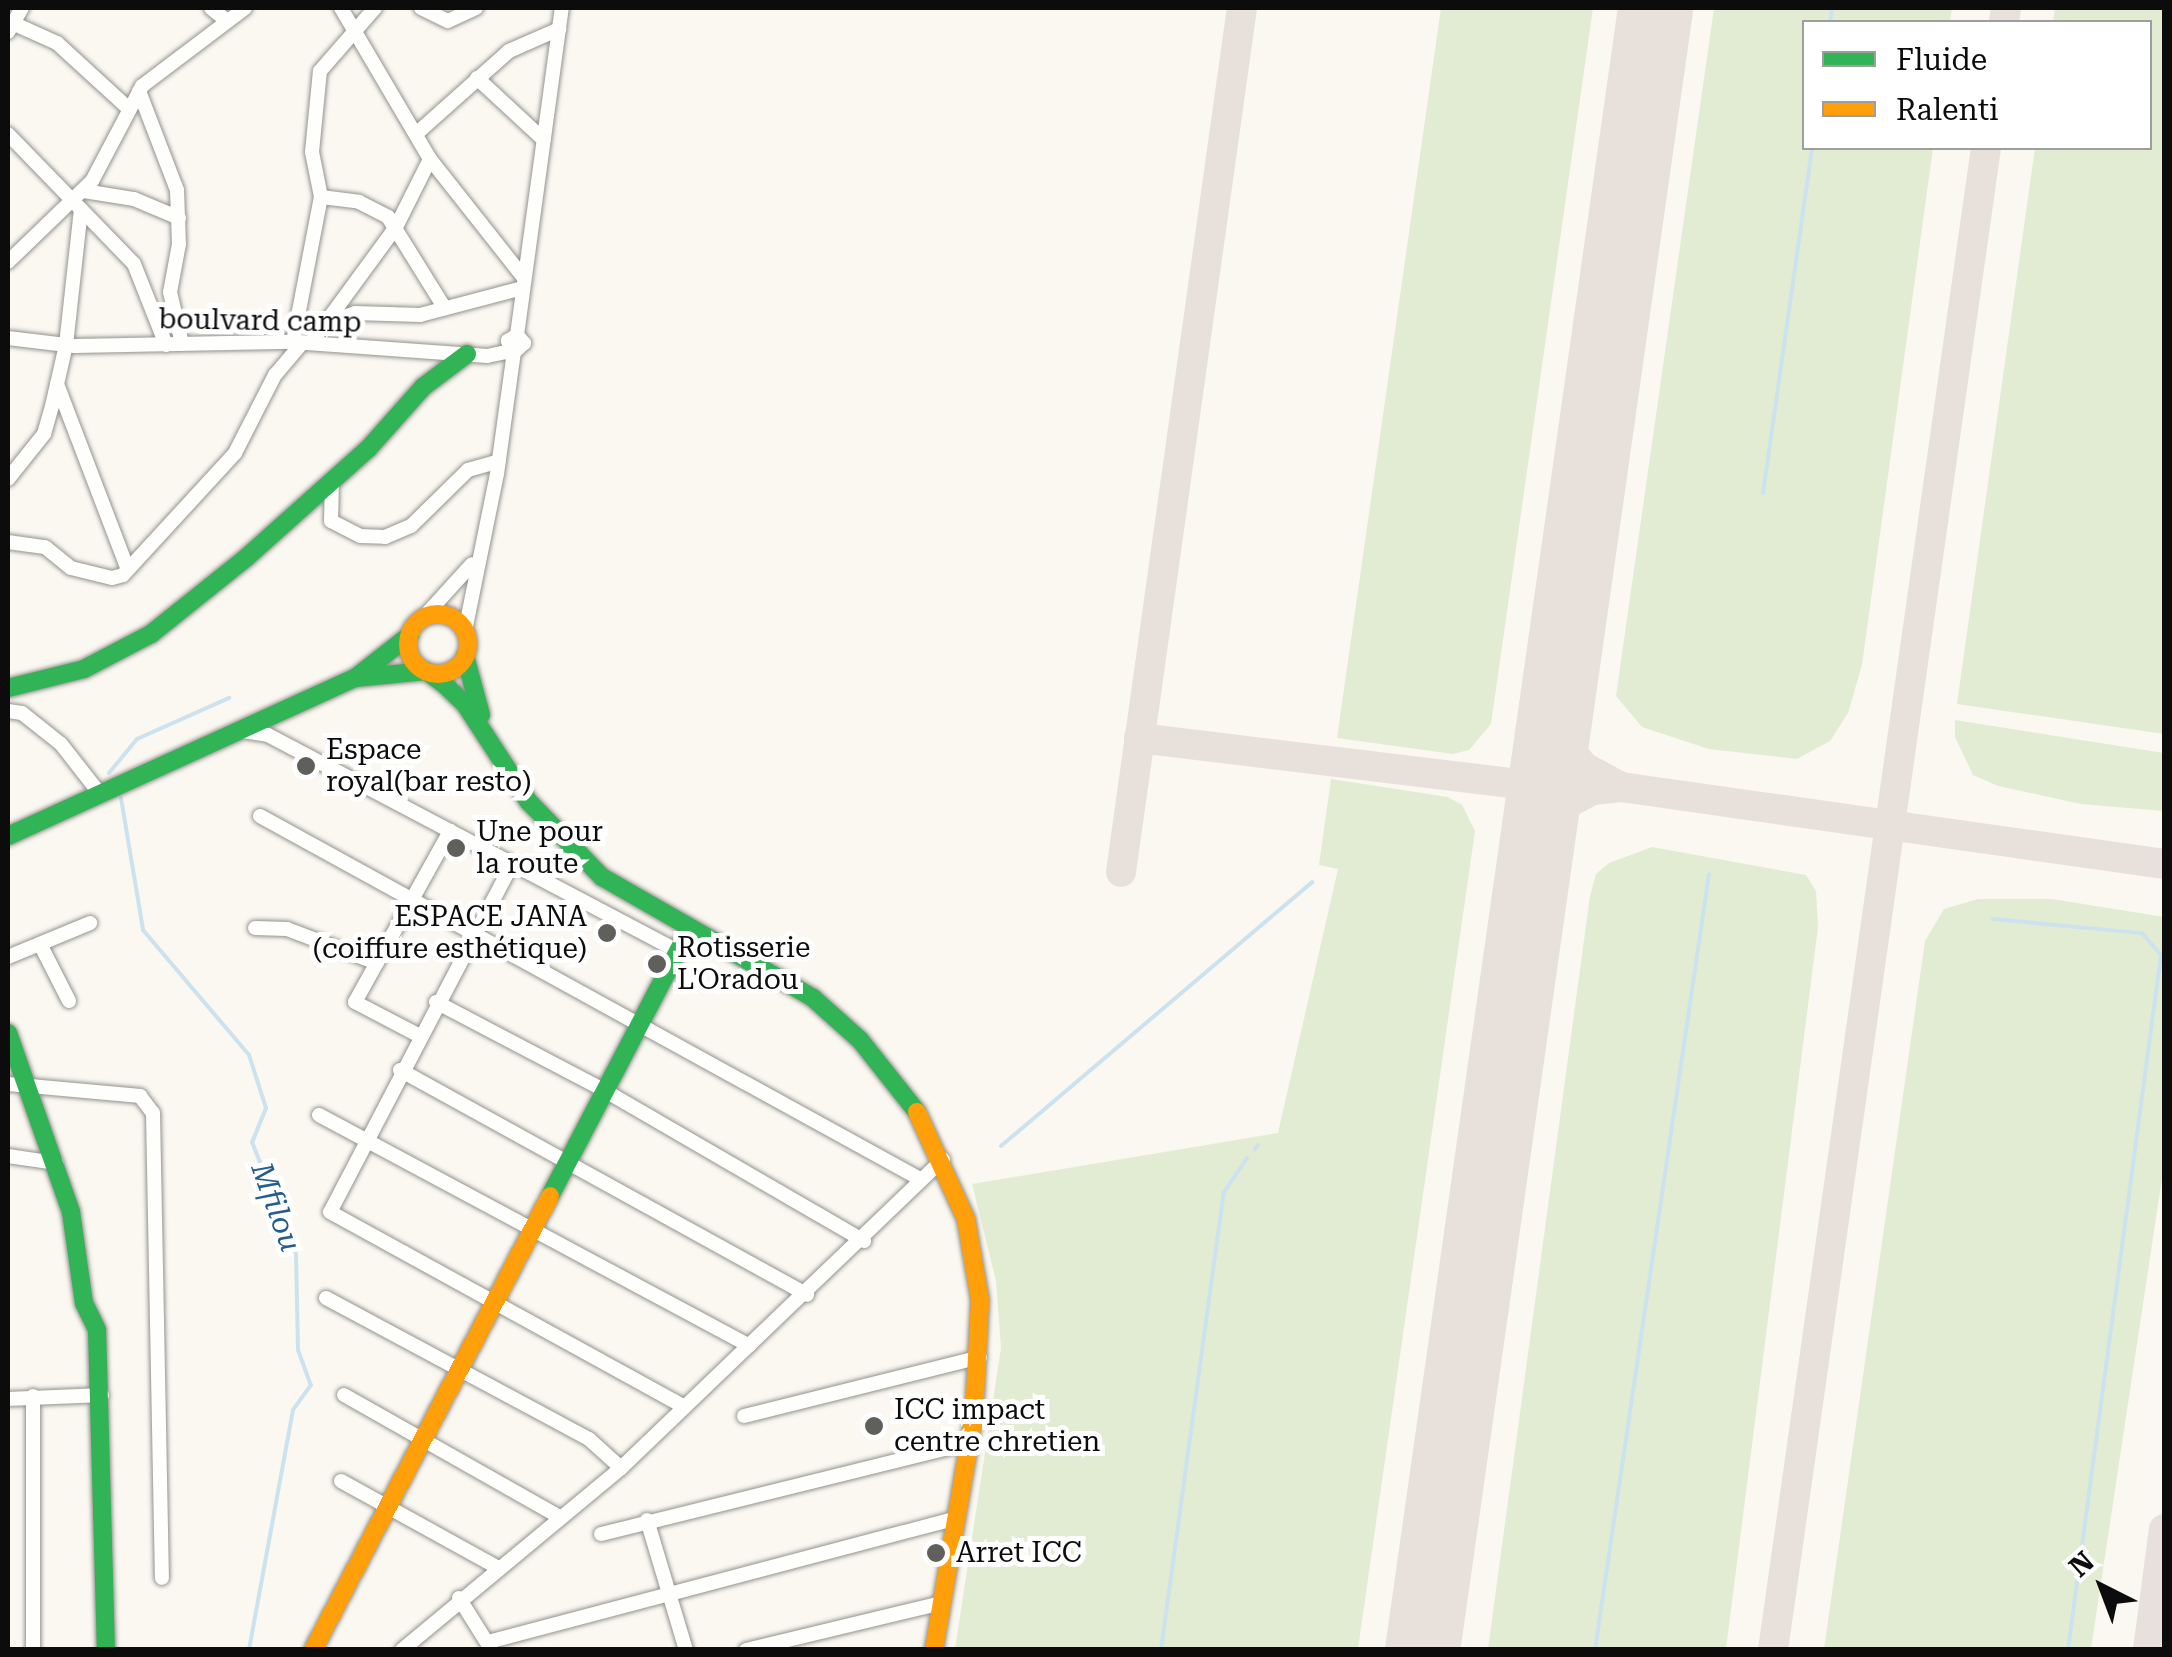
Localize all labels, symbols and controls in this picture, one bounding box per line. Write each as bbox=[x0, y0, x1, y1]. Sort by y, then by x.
legend bbox=[1802, 20, 2152, 150]
text: Fluide bbox=[1896, 42, 1987, 77]
text: Ralenti bbox=[1896, 92, 1999, 127]
street label: boulvard camp bbox=[158, 302, 362, 340]
place label: Espace royal(bar resto) bbox=[326, 733, 531, 799]
marker: Espace royal(bar resto) bbox=[295, 755, 317, 777]
place label: Une pour la route bbox=[476, 815, 603, 881]
marker: Une pour la route bbox=[445, 837, 467, 859]
place label: ESPACE JANA (coiffure esthétique) bbox=[313, 900, 587, 966]
marker: ESPACE JANA (coiffure esthétique) bbox=[596, 922, 618, 944]
place label: Rotisserie L'Oradou bbox=[677, 931, 810, 997]
marker: Rotisserie L'Oradou bbox=[646, 953, 668, 975]
water label: Mfilou bbox=[243, 1158, 309, 1256]
place label: ICC impact centre chretien bbox=[894, 1393, 1100, 1459]
marker: ICC impact centre chretien bbox=[863, 1415, 885, 1437]
place label: Arret ICC bbox=[956, 1536, 1082, 1570]
north arrow bbox=[2052, 1537, 2152, 1637]
marker: Arret ICC bbox=[925, 1542, 947, 1564]
text: N bbox=[2063, 1545, 2101, 1584]

